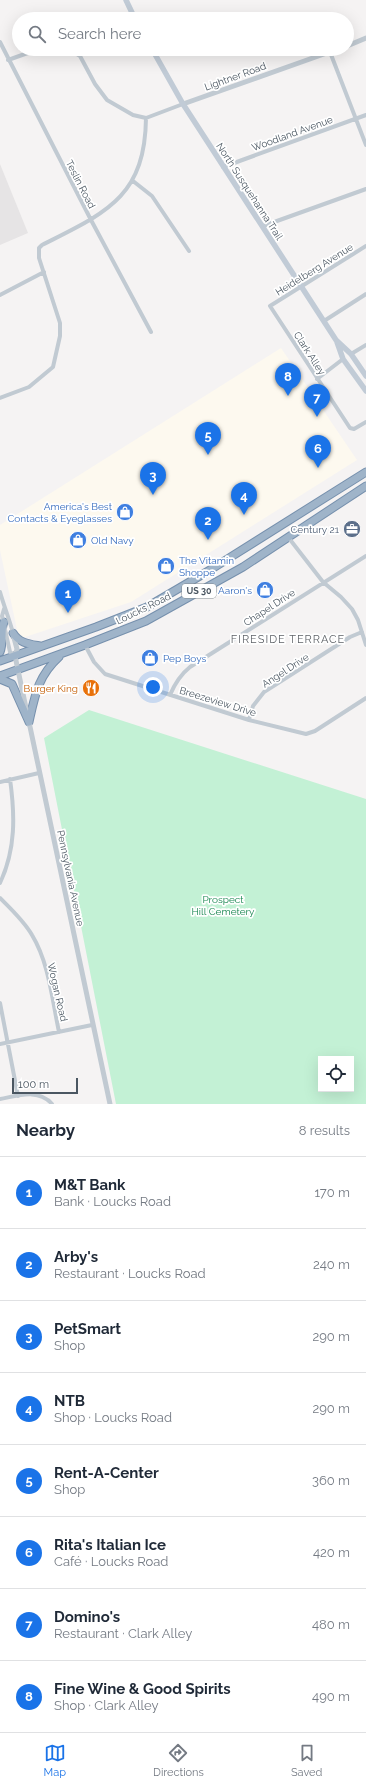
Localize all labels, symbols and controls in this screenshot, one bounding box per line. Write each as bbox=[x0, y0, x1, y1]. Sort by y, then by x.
search box bbox=[12, 12, 354, 56]
icon: search bbox=[26, 23, 48, 45]
text: Search here bbox=[58, 25, 141, 43]
street label: Lightner Road bbox=[203, 60, 268, 93]
street label: Woodland Avenue bbox=[250, 114, 334, 153]
street label: North Susquehanna Trail bbox=[214, 141, 285, 242]
street label: Teslin Road bbox=[64, 158, 97, 210]
street label: Heidelberg Avenue bbox=[274, 241, 355, 298]
street label: Clark Alley bbox=[292, 330, 328, 377]
pin: 8 bbox=[275, 363, 301, 396]
pin: 7 bbox=[304, 384, 330, 417]
pin: 5 bbox=[195, 422, 221, 455]
pin: 6 bbox=[305, 435, 331, 468]
pin: 3 bbox=[140, 462, 166, 495]
pin: 4 bbox=[231, 482, 257, 515]
place label: America's Best Contacts & Eyeglasses bbox=[7, 501, 113, 524]
shop icon: America's Best Contacts & Eyeglasses bbox=[115, 502, 135, 522]
pin: 2 bbox=[195, 507, 221, 540]
office icon: Century 21 bbox=[342, 519, 362, 539]
place label: Century 21 bbox=[291, 524, 340, 535]
shop icon: Old Navy bbox=[68, 530, 88, 550]
place label: Old Navy bbox=[91, 535, 134, 546]
place label: The Vitamin Shoppe bbox=[179, 555, 234, 578]
shop icon: The Vitamin Shoppe bbox=[156, 556, 176, 576]
pin: 1 bbox=[55, 580, 81, 613]
shop icon: Aaron's bbox=[255, 580, 275, 600]
road number: US 30 bbox=[182, 584, 216, 598]
place label: Aaron's bbox=[218, 585, 252, 596]
street label: Chapel Drive bbox=[242, 587, 297, 628]
street label: Loucks Road bbox=[114, 590, 172, 626]
district label: FIRESIDE TERRACE bbox=[231, 633, 345, 646]
shop icon: Pep Boys bbox=[140, 648, 160, 668]
street label: Angel Drive bbox=[260, 651, 311, 690]
place label: Pep Boys bbox=[163, 653, 206, 664]
your location bbox=[143, 677, 163, 697]
restaurant icon: Burger King bbox=[81, 678, 101, 698]
place label: Burger King bbox=[24, 683, 78, 694]
street label: Breezeview Drive bbox=[178, 685, 258, 718]
street label: Pennsylvania Avenue bbox=[55, 829, 86, 927]
park label: Prospect Hill Cemetery bbox=[191, 894, 255, 917]
street label: Wogan Road bbox=[45, 962, 70, 1022]
map controls bbox=[318, 1056, 354, 1092]
button: locate bbox=[318, 1056, 354, 1092]
scale bar bbox=[12, 1076, 78, 1095]
text: 100 m bbox=[18, 1078, 49, 1091]
text: Nearby bbox=[16, 1120, 75, 1140]
text: 8 results bbox=[299, 1123, 350, 1138]
text: M&T Bank bbox=[54, 1176, 125, 1194]
text: 1 bbox=[26, 1185, 32, 1200]
text: 170 m bbox=[314, 1185, 350, 1200]
text: Bank · Loucks Road bbox=[54, 1194, 171, 1209]
text: Arby's bbox=[54, 1248, 98, 1266]
text: 2 bbox=[25, 1257, 33, 1272]
text: 240 m bbox=[313, 1257, 350, 1272]
text: Restaurant · Loucks Road bbox=[54, 1266, 206, 1281]
text: PetSmart bbox=[54, 1320, 121, 1338]
text: 3 bbox=[25, 1329, 33, 1344]
text: 290 m bbox=[312, 1329, 350, 1344]
text: Shop bbox=[54, 1338, 85, 1353]
text: NTB bbox=[54, 1392, 85, 1410]
text: 4 bbox=[25, 1401, 33, 1416]
text: 290 m bbox=[312, 1401, 350, 1416]
text: Shop · Loucks Road bbox=[54, 1410, 172, 1425]
text: Rent-A-Center bbox=[54, 1464, 159, 1482]
text: 5 bbox=[25, 1473, 33, 1488]
text: 360 m bbox=[312, 1473, 350, 1488]
text: Shop bbox=[54, 1482, 85, 1497]
text: Rita's Italian Ice bbox=[54, 1536, 166, 1554]
text: 6 bbox=[25, 1545, 33, 1560]
text: 420 m bbox=[313, 1545, 350, 1560]
text: Café · Loucks Road bbox=[54, 1554, 168, 1569]
text: Domino's bbox=[54, 1608, 120, 1626]
text: 7 bbox=[25, 1617, 33, 1632]
text: 480 m bbox=[312, 1617, 350, 1632]
text: Restaurant · Clark Alley bbox=[54, 1626, 192, 1641]
text: Fine Wine & Good Spirits bbox=[54, 1680, 231, 1698]
text: 8 bbox=[25, 1689, 33, 1704]
text: 490 m bbox=[312, 1689, 350, 1704]
text: Shop · Clark Alley bbox=[54, 1698, 159, 1713]
tab: Map bbox=[44, 1742, 66, 1779]
tab: Directions bbox=[153, 1742, 204, 1779]
tab: Saved bbox=[291, 1742, 322, 1779]

